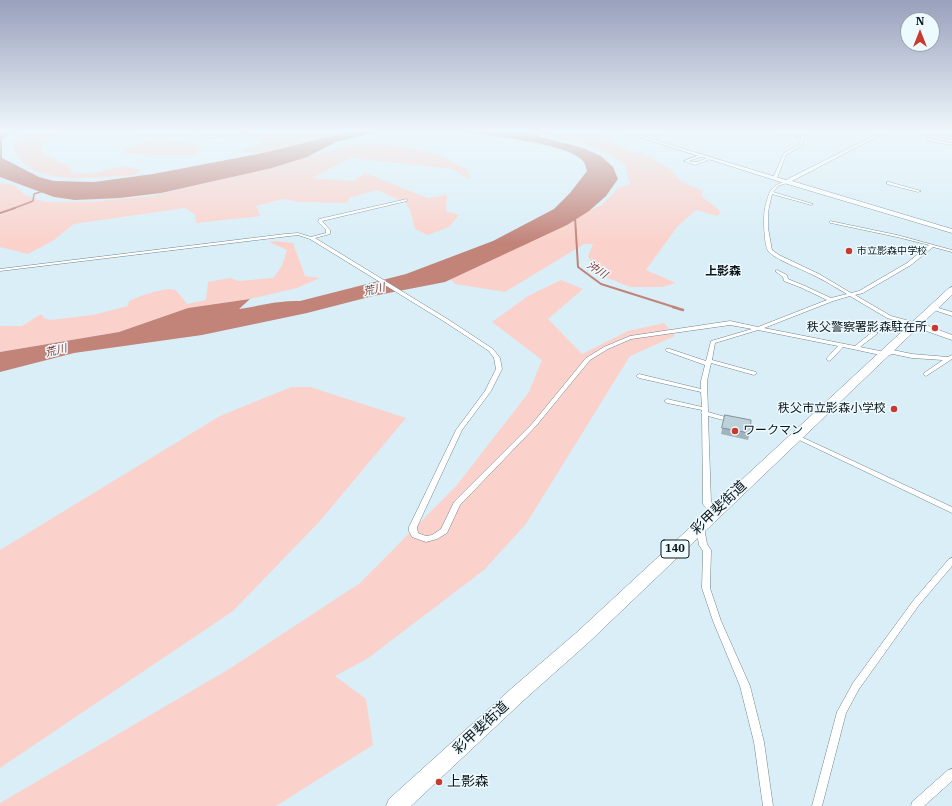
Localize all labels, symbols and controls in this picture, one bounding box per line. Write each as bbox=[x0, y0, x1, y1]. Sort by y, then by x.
north arrow bbox=[900, 12, 940, 52]
text: N bbox=[916, 14, 924, 28]
place label: 市立影森中学校 bbox=[857, 245, 927, 257]
marker: 市立影森中学校 bbox=[844, 246, 854, 256]
water label: 沖川 bbox=[584, 258, 610, 282]
district label: 上影森 bbox=[705, 265, 741, 279]
water label: 荒川 bbox=[362, 281, 386, 299]
place label: 秩父警察署影森駐在所 bbox=[807, 321, 927, 335]
marker: 秩父警察署影森駐在所 bbox=[930, 323, 940, 333]
water label: 荒川 bbox=[44, 342, 68, 360]
place label: 秩父市立影森小学校 bbox=[778, 402, 886, 416]
marker: 秩父市立影森小学校 bbox=[889, 404, 899, 414]
place label: ワークマン bbox=[743, 424, 803, 438]
marker: ワークマン bbox=[730, 426, 740, 436]
street label: 彩甲斐街道 bbox=[688, 478, 750, 538]
road number: 140 bbox=[661, 540, 689, 558]
street label: 彩甲斐街道 bbox=[450, 698, 512, 758]
place label: 上影森 bbox=[447, 774, 489, 790]
marker: 上影森 bbox=[434, 777, 444, 787]

